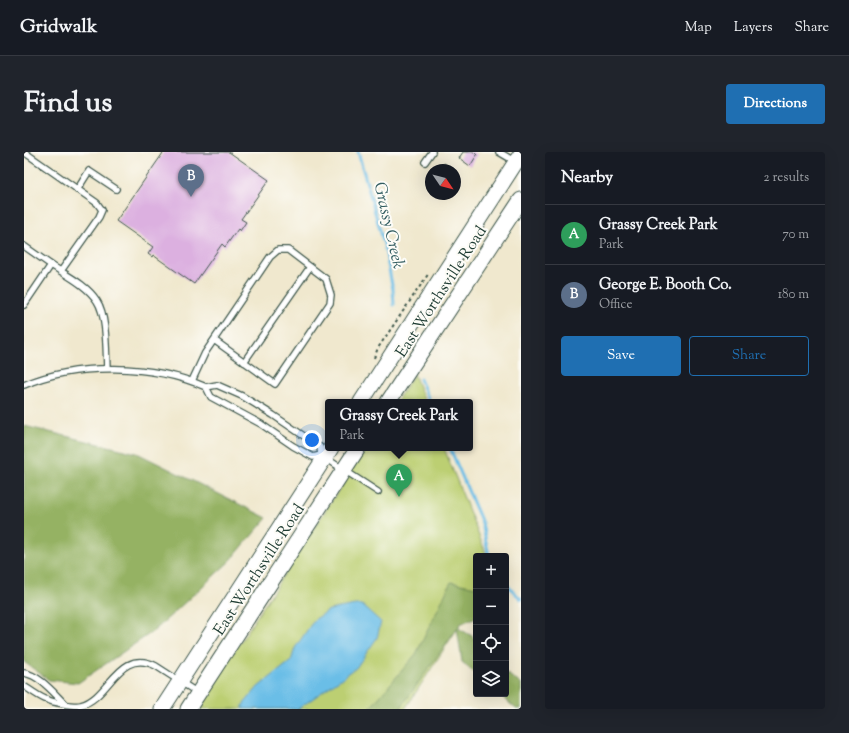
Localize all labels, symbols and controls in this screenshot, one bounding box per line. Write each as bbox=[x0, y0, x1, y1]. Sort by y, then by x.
text: Gridwalk bbox=[20, 14, 97, 41]
text: Map bbox=[685, 18, 712, 38]
text: Layers bbox=[734, 18, 772, 38]
text: Share bbox=[794, 18, 829, 38]
text: Find us bbox=[24, 84, 112, 124]
button: Directions bbox=[726, 84, 825, 124]
pin: B bbox=[178, 164, 204, 197]
north arrow bbox=[425, 164, 461, 200]
text: Nearby bbox=[561, 166, 613, 190]
text: 2 results bbox=[764, 169, 809, 187]
water label: Grassy Creek bbox=[366, 180, 410, 271]
text: Grassy Creek Park bbox=[599, 215, 718, 236]
street label: East Worthsville Road bbox=[391, 222, 493, 363]
text: A bbox=[569, 226, 579, 244]
text: 70 m bbox=[782, 226, 809, 244]
text: Park bbox=[599, 236, 624, 254]
text: George E. Booth Co. bbox=[599, 275, 732, 296]
text: B bbox=[570, 286, 578, 304]
text: 180 m bbox=[778, 286, 809, 304]
text: Office bbox=[599, 296, 632, 314]
button: Save bbox=[561, 336, 681, 376]
button: Share bbox=[689, 336, 809, 376]
popup bbox=[325, 399, 473, 451]
text: Grassy Creek Park bbox=[340, 406, 458, 427]
text: Park bbox=[340, 427, 364, 445]
your location bbox=[302, 430, 322, 450]
pin: A bbox=[386, 464, 412, 497]
street label: East Worthsville Road bbox=[209, 500, 311, 641]
map controls bbox=[473, 553, 509, 697]
button: + bbox=[473, 553, 509, 589]
button: − bbox=[473, 589, 509, 625]
button: locate bbox=[473, 625, 509, 661]
button: layers bbox=[473, 661, 509, 697]

